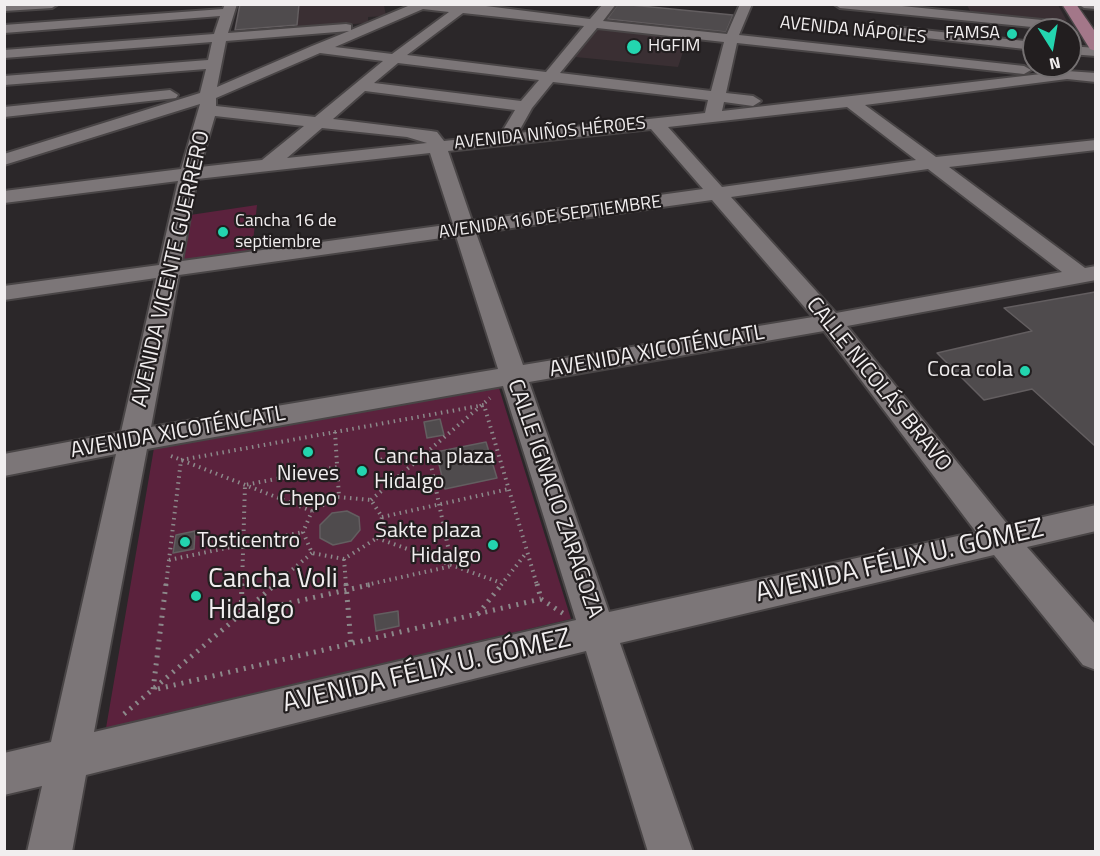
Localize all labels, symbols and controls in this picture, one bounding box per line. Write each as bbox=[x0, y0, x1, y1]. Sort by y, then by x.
street label: AVENIDA NÁPOLES bbox=[779, 13, 927, 49]
north arrow bbox=[1022, 18, 1082, 78]
place label: FAMSA bbox=[945, 23, 1000, 45]
marker: FAMSA bbox=[1005, 27, 1019, 41]
place label: HGFIM bbox=[648, 36, 700, 58]
marker: HGFIM bbox=[625, 38, 643, 56]
text: N bbox=[1047, 51, 1063, 77]
street label: AVENIDA NIÑOS HÉROES bbox=[453, 113, 647, 155]
street label: AVENIDA VICENTE GUERRERO bbox=[127, 128, 217, 410]
street label: AVENIDA 16 DE SEPTIEMBRE bbox=[437, 192, 663, 244]
place label: Cancha 16 de septiembre bbox=[235, 211, 337, 254]
marker: Cancha 16 de septiembre bbox=[216, 225, 230, 239]
street label: CALLE NICOLÁS BRAVO bbox=[800, 293, 956, 477]
street label: AVENIDA XICOTÉNCATL bbox=[547, 320, 767, 384]
place label: Coca cola bbox=[927, 358, 1013, 384]
marker: Coca cola bbox=[1018, 364, 1032, 378]
street label: CALLE IGNACIO ZARAGOZA bbox=[501, 376, 607, 622]
street label: AVENIDA XICOTÉNCATL bbox=[68, 401, 288, 465]
marker: Nieves Chepo bbox=[301, 445, 315, 459]
place label: Cancha plaza Hidalgo bbox=[374, 445, 495, 496]
place label: Nieves Chepo bbox=[277, 462, 339, 514]
marker: Cancha plaza Hidalgo bbox=[355, 464, 369, 478]
street label: AVENIDA FÉLIX U. GÓMEZ bbox=[753, 513, 1047, 611]
place label: Sakte plaza Hidalgo bbox=[375, 519, 481, 570]
place label: Tosticentro bbox=[197, 529, 300, 555]
marker: Tosticentro bbox=[178, 535, 192, 549]
marker: Sakte plaza Hidalgo bbox=[486, 538, 500, 552]
place label: Cancha Voli Hidalgo bbox=[208, 564, 338, 627]
marker: Cancha Voli Hidalgo bbox=[189, 589, 203, 603]
street label: AVENIDA FÉLIX U. GÓMEZ bbox=[280, 623, 574, 721]

